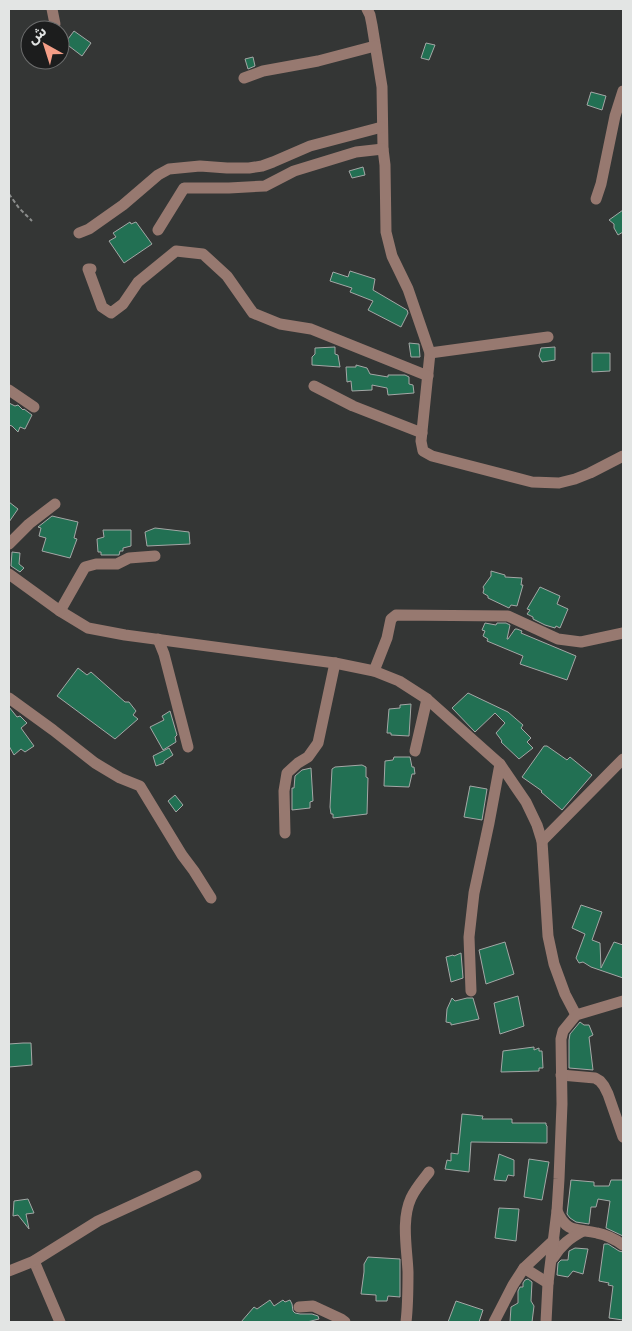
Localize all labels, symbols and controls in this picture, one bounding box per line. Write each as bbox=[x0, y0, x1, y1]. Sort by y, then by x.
north arrow bbox=[20, 20, 70, 70]
text: ش bbox=[24, 23, 50, 48]

